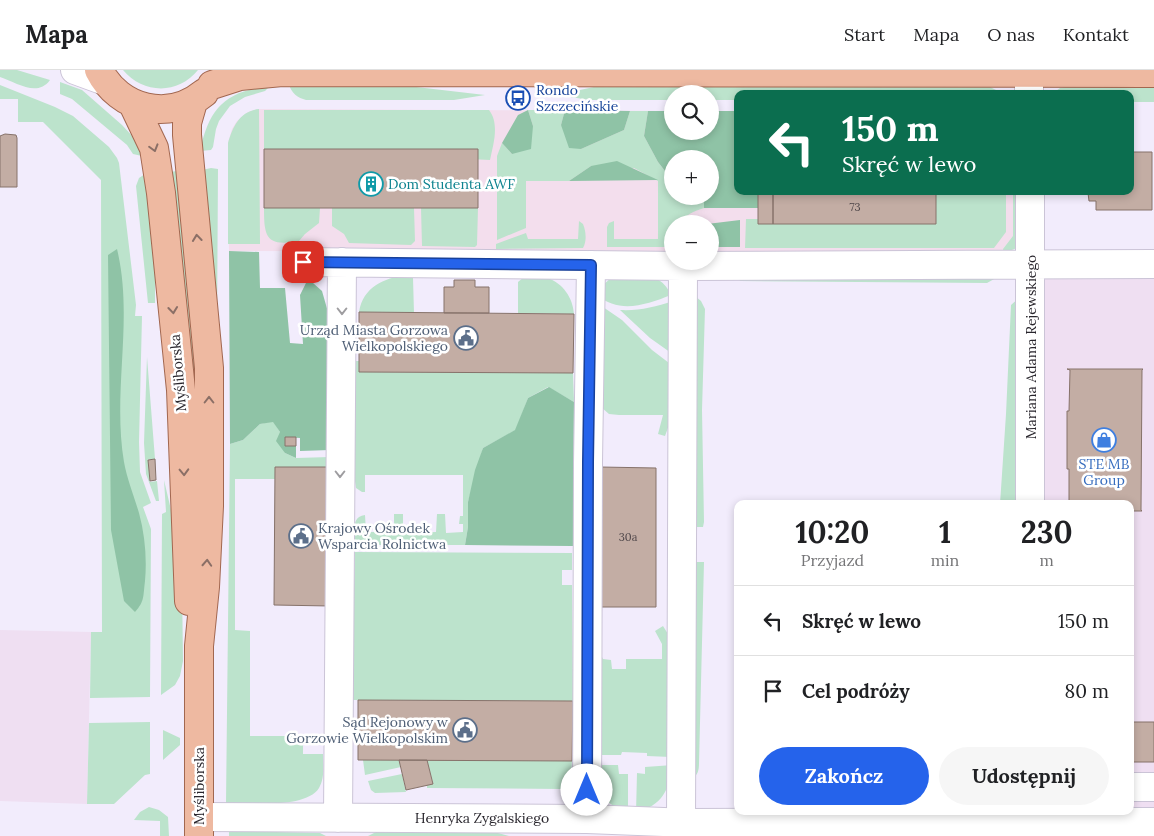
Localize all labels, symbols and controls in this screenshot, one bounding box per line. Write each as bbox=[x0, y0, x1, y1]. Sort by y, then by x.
text: Mapa bbox=[25, 19, 88, 50]
text: Start bbox=[844, 23, 885, 46]
text: Mapa bbox=[913, 23, 959, 46]
text: O nas bbox=[987, 23, 1035, 46]
text: Kontakt bbox=[1063, 23, 1129, 46]
place label: Rondo Szczecińskie bbox=[536, 81, 619, 115]
bus stop icon: Rondo Szczecińskie bbox=[505, 85, 531, 111]
map controls bbox=[664, 85, 719, 270]
button: search bbox=[664, 85, 719, 140]
text: 150 m bbox=[842, 106, 939, 151]
icon: left bbox=[759, 110, 824, 175]
one-way arrow bbox=[148, 144, 158, 152]
button: + bbox=[664, 150, 719, 205]
text: Skręć w lewo bbox=[842, 150, 976, 178]
building icon: Dom Studenta AWF bbox=[358, 171, 384, 197]
place label: Dom Studenta AWF bbox=[388, 175, 515, 193]
house number: 73 bbox=[849, 200, 861, 214]
button: − bbox=[664, 215, 719, 270]
one-way arrow bbox=[192, 234, 203, 242]
pin bbox=[282, 241, 324, 283]
icon: arrive bbox=[289, 248, 317, 276]
street label: Mariana Adama Rejewskiego bbox=[1022, 255, 1040, 439]
one-way arrow bbox=[167, 306, 178, 314]
one-way arrow bbox=[337, 308, 347, 315]
place label: Urząd Miasta Gorzowa Wielkopolskiego bbox=[300, 321, 448, 355]
public building icon: Urząd Miasta Gorzowa Wielkopolskiego bbox=[453, 325, 479, 351]
street label: Myśliborska bbox=[166, 333, 190, 413]
one-way arrow bbox=[204, 396, 214, 404]
shop icon: STE MB Group bbox=[1091, 427, 1117, 453]
place label: STE MB Group bbox=[1079, 455, 1130, 489]
one-way arrow bbox=[179, 468, 189, 476]
one-way arrow bbox=[335, 470, 346, 478]
text: 10:20 bbox=[795, 513, 869, 551]
text: 1 bbox=[939, 513, 951, 551]
text: 230 bbox=[1021, 513, 1073, 551]
place label: Krajowy Ośrodek Wsparcia Rolnictwa bbox=[318, 519, 446, 553]
public building icon: Krajowy Ośrodek Wsparcia Rolnictwa bbox=[288, 523, 314, 549]
house number: 30a bbox=[619, 530, 638, 544]
text: Przyjazd bbox=[801, 550, 864, 570]
text: min bbox=[931, 550, 959, 570]
text: m bbox=[1039, 550, 1054, 570]
one-way arrow bbox=[201, 559, 212, 567]
icon: left bbox=[759, 607, 787, 635]
text: Skręć w lewo bbox=[802, 609, 921, 633]
text: 150 m bbox=[1058, 609, 1109, 633]
icon: arrive bbox=[759, 677, 787, 705]
text: Cel podróży bbox=[802, 679, 910, 703]
text: 80 m bbox=[1065, 679, 1109, 703]
place label: Sąd Rejonowy w Gorzowie Wielkopolskim bbox=[286, 713, 449, 747]
public building icon: Sąd Rejonowy w Gorzowie Wielkopolskim bbox=[452, 717, 478, 743]
street label: Myśliborska bbox=[190, 747, 208, 825]
button: Zakończ bbox=[759, 747, 929, 805]
button: Udostępnij bbox=[939, 747, 1109, 805]
position arrow bbox=[560, 763, 612, 815]
street label: Henryka Zygalskiego bbox=[415, 809, 549, 827]

